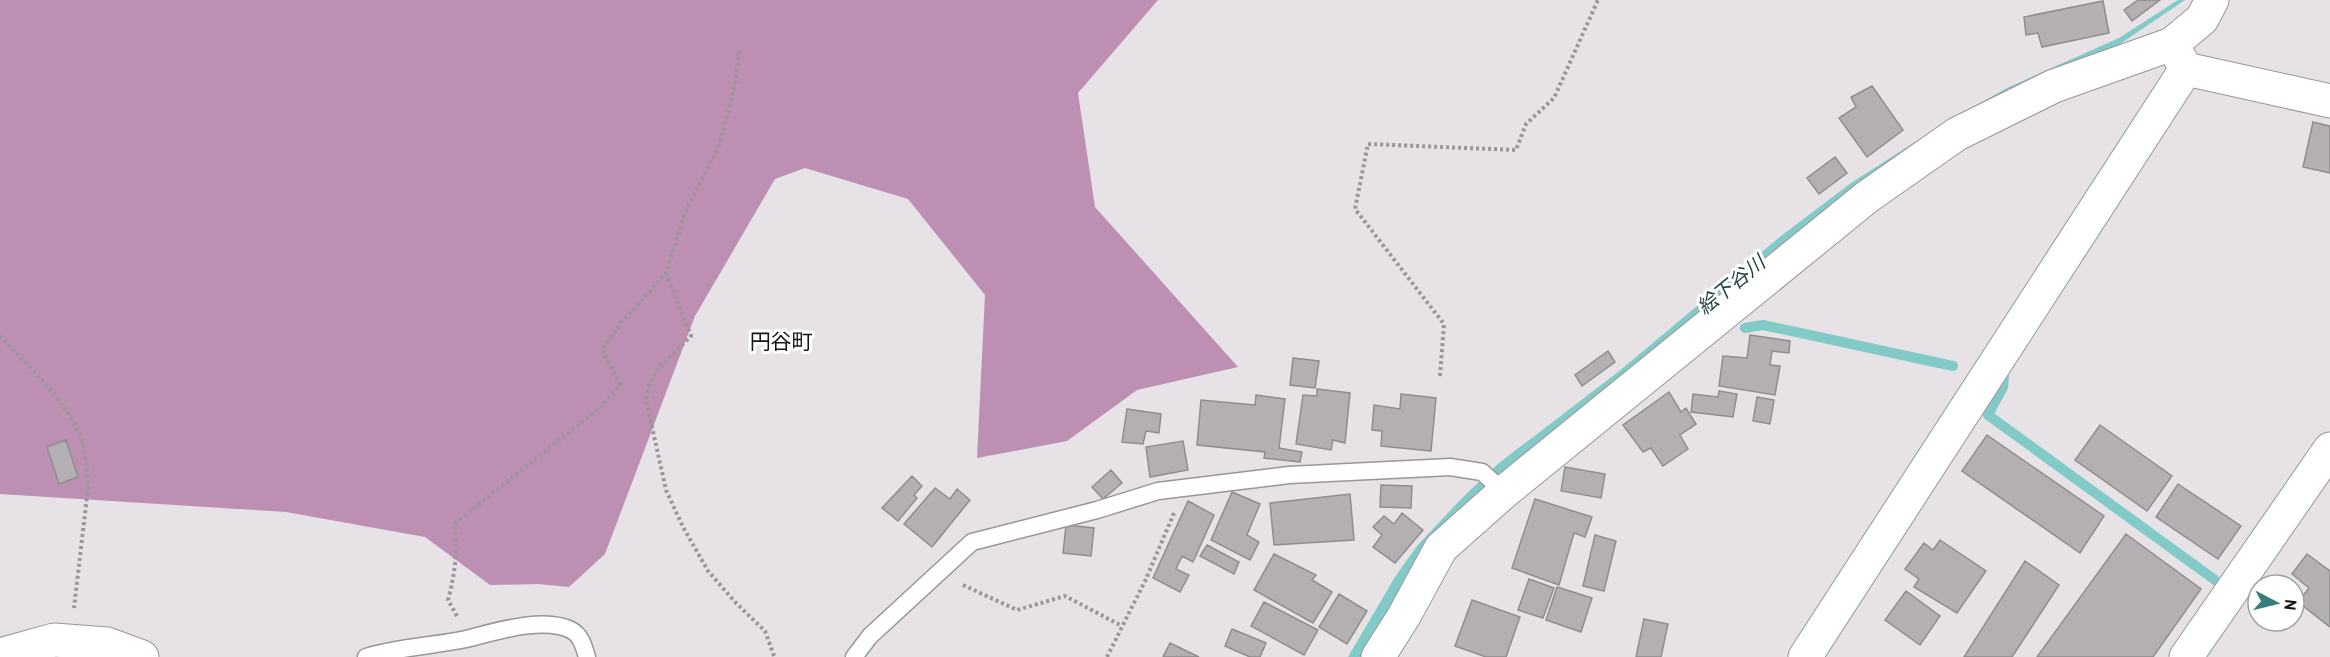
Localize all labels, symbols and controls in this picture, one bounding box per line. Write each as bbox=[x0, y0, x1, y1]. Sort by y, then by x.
water label: 絵下谷川 bbox=[1692, 248, 1772, 320]
district label: 円谷町 bbox=[750, 328, 813, 355]
north arrow bbox=[2246, 573, 2306, 633]
text: N bbox=[2280, 598, 2301, 611]

